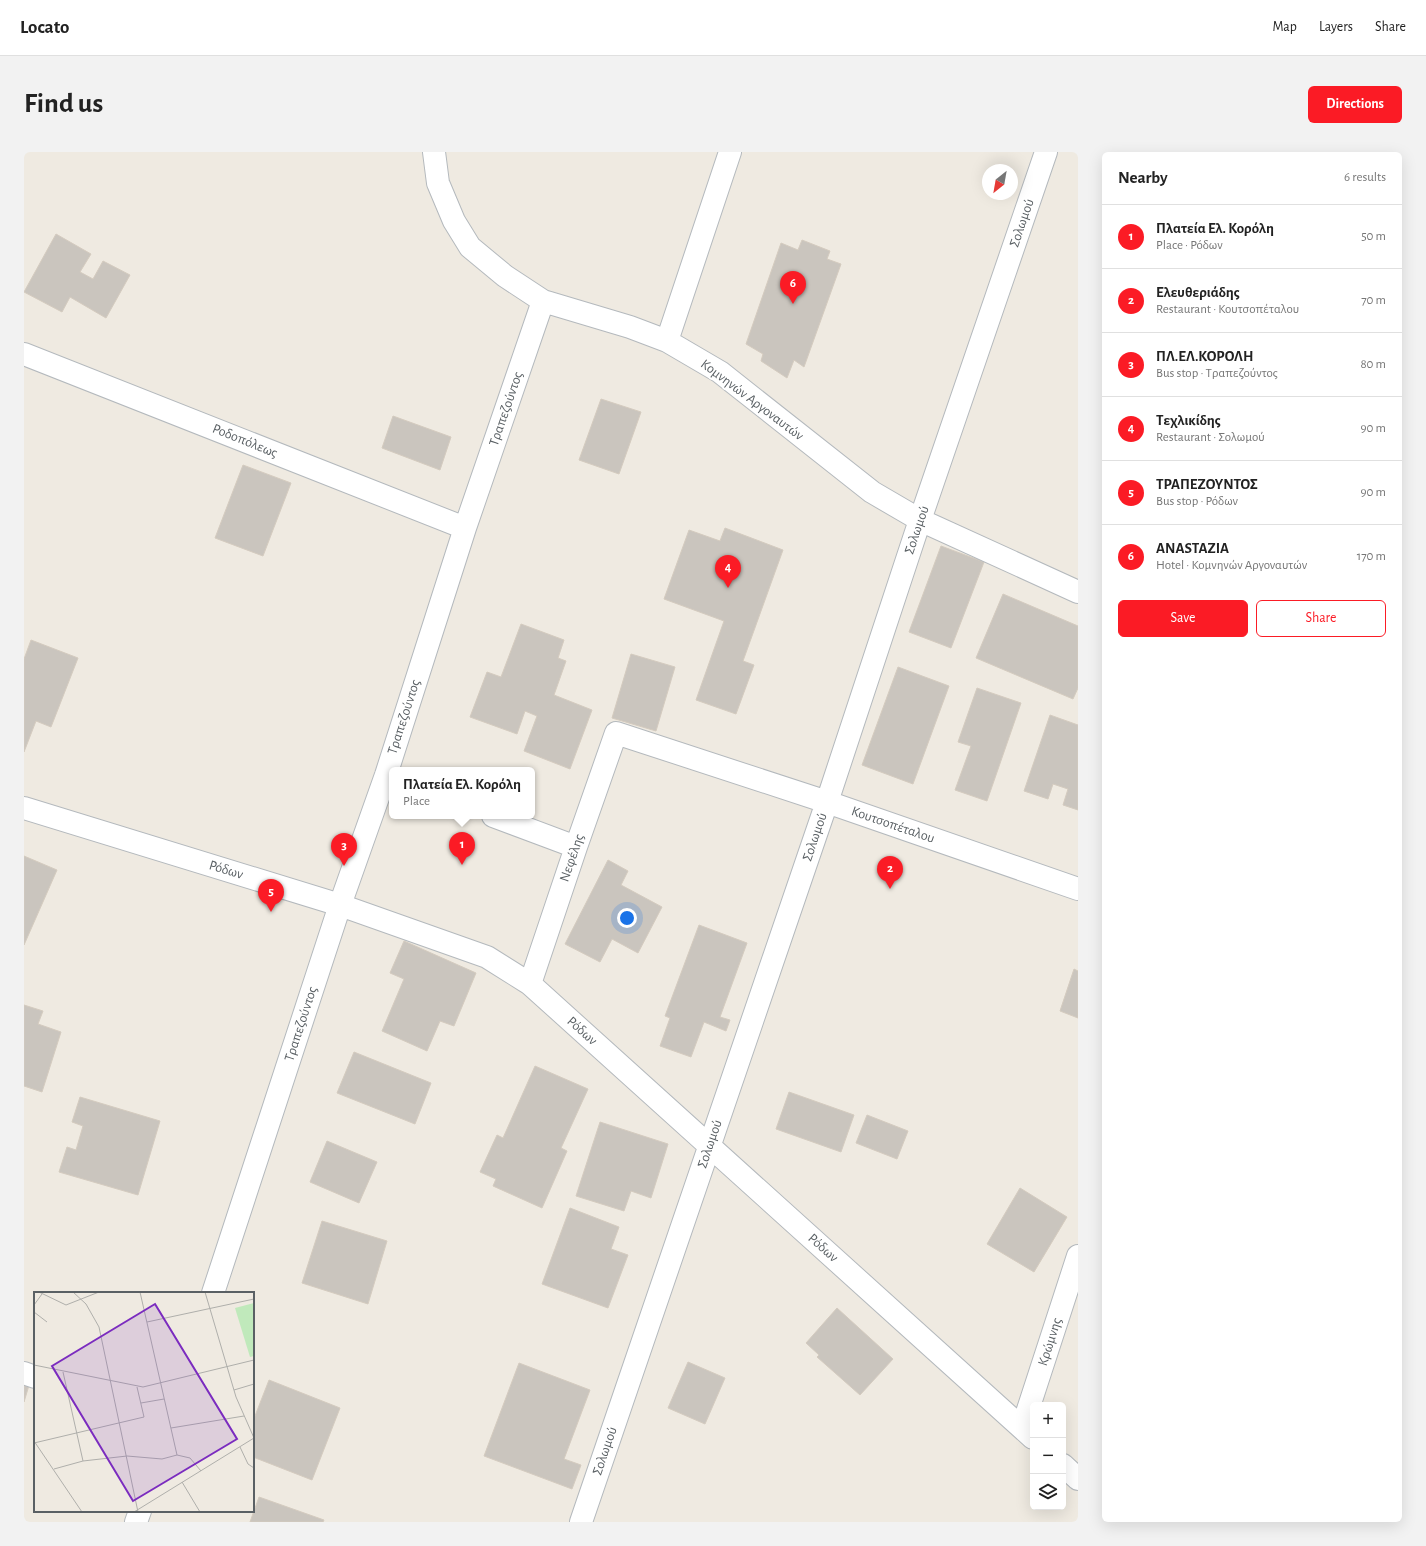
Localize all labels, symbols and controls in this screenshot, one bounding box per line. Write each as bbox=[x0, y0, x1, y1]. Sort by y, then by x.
text: Locato bbox=[20, 18, 69, 37]
text: Map bbox=[1272, 20, 1297, 34]
text: Layers bbox=[1319, 20, 1353, 34]
text: Share bbox=[1375, 20, 1406, 34]
button: Directions bbox=[1308, 86, 1402, 123]
text: Find us bbox=[24, 90, 103, 118]
north arrow bbox=[982, 164, 1018, 200]
text: Nearby bbox=[1118, 169, 1168, 186]
text: 6 results bbox=[1344, 171, 1386, 184]
street label: Σολωμού bbox=[1007, 197, 1037, 249]
text: Πλατεία Ελ. Κορόλη bbox=[1156, 221, 1274, 236]
text: 1 bbox=[1129, 230, 1133, 243]
text: 50 m bbox=[1361, 230, 1386, 243]
text: Place · Ρόδων bbox=[1156, 239, 1223, 252]
pin: 6 bbox=[780, 271, 806, 304]
text: Ελευθεριάδης bbox=[1156, 285, 1240, 300]
text: 2 bbox=[1128, 294, 1134, 307]
text: 70 m bbox=[1361, 294, 1386, 307]
text: Restaurant · Κουτσοπέταλου bbox=[1156, 303, 1299, 316]
text: ΠΛ.ΕΛ.ΚΟΡΟΛΗ bbox=[1156, 349, 1253, 364]
street label: Κομνηνών Αργοναυτών bbox=[698, 357, 806, 443]
text: 3 bbox=[1128, 358, 1134, 371]
text: 80 m bbox=[1360, 358, 1386, 371]
text: Bus stop · Τραπεζούντος bbox=[1156, 367, 1278, 380]
street label: Τραπεζούντος bbox=[487, 369, 525, 448]
text: Τεχλικίδης bbox=[1156, 413, 1221, 428]
street label: Ροδοπόλεως bbox=[210, 422, 280, 461]
text: 4 bbox=[1128, 422, 1134, 435]
text: 90 m bbox=[1360, 422, 1386, 435]
text: Restaurant · Σολωμού bbox=[1156, 431, 1265, 444]
text: ΤΡΑΠΕΖΟΥΝΤΟΣ bbox=[1156, 477, 1258, 492]
text: 5 bbox=[1128, 486, 1134, 499]
text: 90 m bbox=[1360, 486, 1386, 499]
text: Bus stop · Ρόδων bbox=[1156, 495, 1238, 508]
street label: Σολωμού bbox=[902, 504, 932, 556]
text: ANASTAZIA bbox=[1156, 541, 1229, 556]
text: 6 bbox=[1128, 550, 1134, 563]
text: 170 m bbox=[1357, 550, 1386, 563]
pin: 4 bbox=[715, 555, 741, 588]
text: Hotel · Κομνηνών Αργοναυτών bbox=[1156, 559, 1307, 572]
button: Save bbox=[1118, 600, 1248, 637]
button: Share bbox=[1256, 600, 1386, 637]
street label: Τραπεζούντος bbox=[385, 677, 423, 756]
popup bbox=[389, 767, 535, 819]
text: Πλατεία Ελ. Κορόλη bbox=[403, 777, 521, 792]
text: Place bbox=[403, 795, 430, 808]
street label: Κουτσοπέταλου bbox=[850, 804, 936, 846]
street label: Σολωμού bbox=[800, 811, 830, 863]
pin: 1 bbox=[449, 832, 475, 865]
street label: Νεφέλης bbox=[557, 832, 587, 884]
pin: 3 bbox=[331, 833, 357, 866]
pin: 2 bbox=[877, 856, 903, 889]
street label: Ρόδων bbox=[207, 858, 245, 882]
pin: 5 bbox=[258, 879, 284, 912]
your location bbox=[617, 908, 637, 928]
street label: Τραπεζούντος bbox=[282, 984, 320, 1063]
street label: Ρόδων bbox=[564, 1014, 600, 1048]
street label: Σολωμού bbox=[695, 1118, 725, 1170]
street label: Ρόδων bbox=[805, 1231, 841, 1265]
inset map bbox=[34, 1292, 254, 1512]
street label: Κρώμνης bbox=[1036, 1316, 1064, 1368]
map controls bbox=[1030, 1402, 1066, 1510]
button: + bbox=[1030, 1402, 1066, 1438]
street label: Σολωμού bbox=[590, 1425, 620, 1477]
button: − bbox=[1030, 1438, 1066, 1474]
button: layers bbox=[1030, 1474, 1066, 1510]

